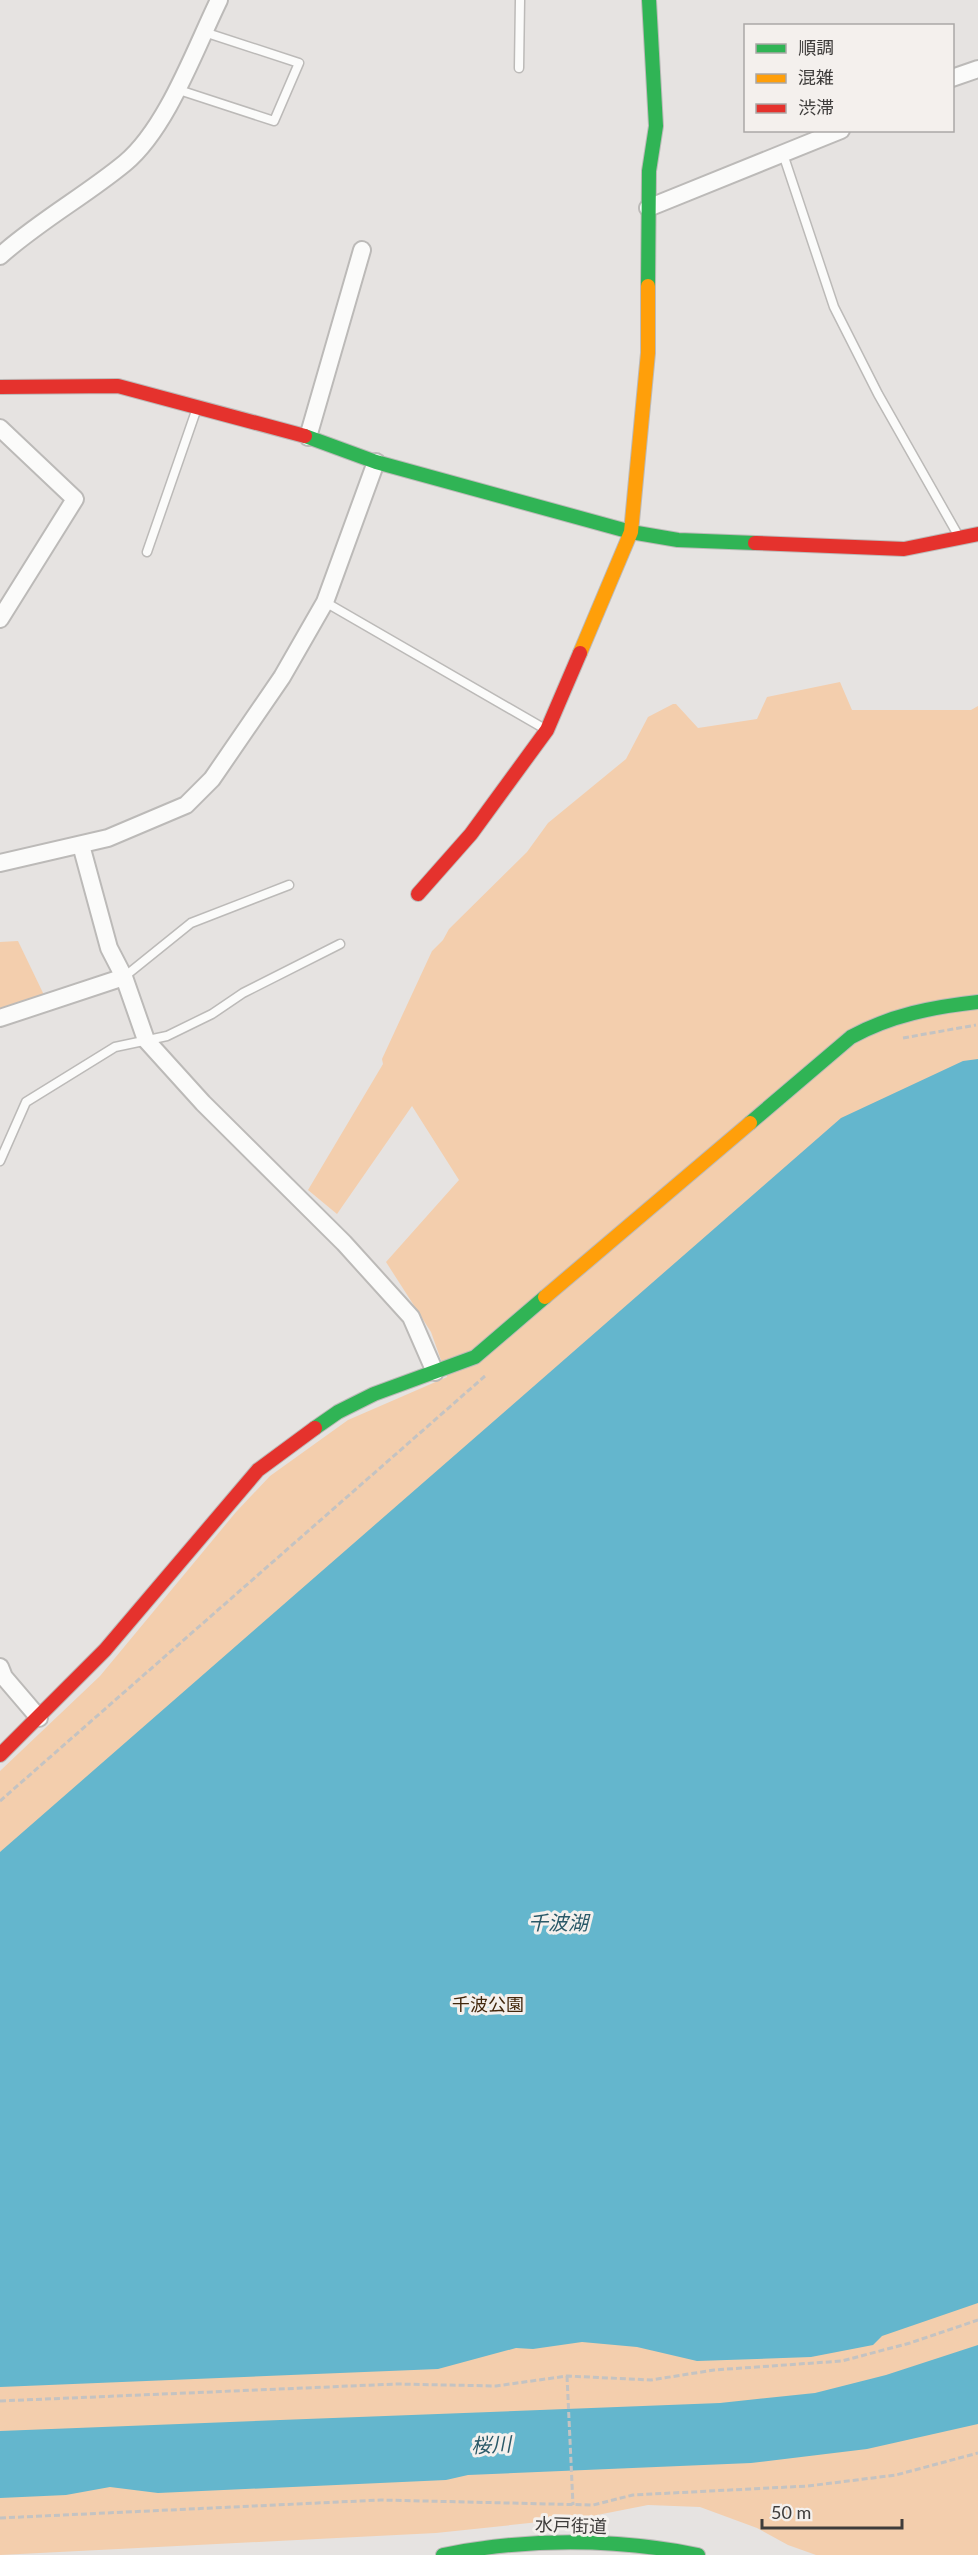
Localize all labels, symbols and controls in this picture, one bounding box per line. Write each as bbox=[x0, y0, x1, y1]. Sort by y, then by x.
legend bbox=[744, 24, 954, 132]
text: 順調 bbox=[798, 36, 834, 58]
text: 混雑 bbox=[798, 66, 834, 88]
text: 渋滞 bbox=[798, 96, 834, 118]
water label: 千波湖 bbox=[528, 1910, 591, 1934]
park label: 千波公園 bbox=[452, 1993, 524, 2015]
water label: 桜川 bbox=[470, 2431, 514, 2457]
scale bar bbox=[762, 2492, 902, 2530]
text: 50 m bbox=[771, 2501, 811, 2523]
street label: 水戸街道 bbox=[535, 2513, 607, 2537]

